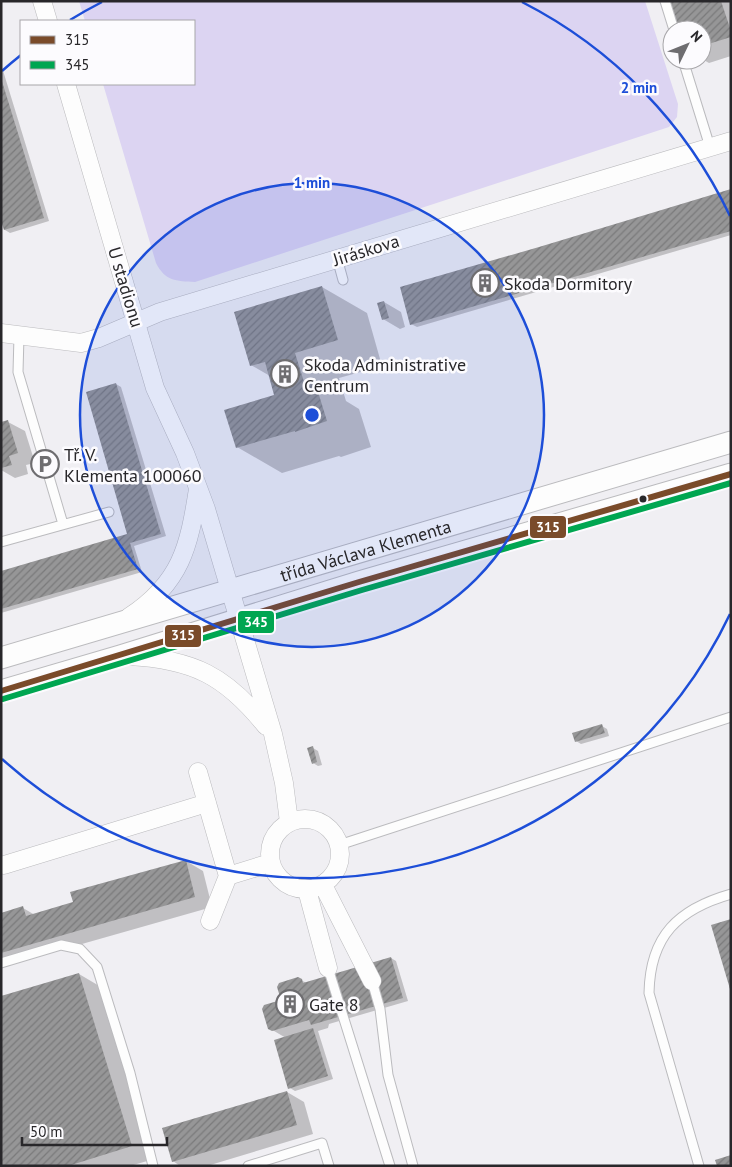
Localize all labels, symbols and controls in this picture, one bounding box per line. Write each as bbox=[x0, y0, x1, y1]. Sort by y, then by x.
legend bbox=[20, 20, 195, 85]
north arrow bbox=[662, 20, 712, 70]
text: N bbox=[687, 27, 706, 46]
text: 315 bbox=[65, 30, 90, 49]
text: 345 bbox=[65, 55, 90, 74]
text: 2 min bbox=[621, 78, 657, 97]
text: 1 min bbox=[294, 173, 330, 192]
street label: Jiráskova bbox=[329, 229, 402, 271]
street label: U stadionu bbox=[103, 244, 149, 330]
building icon: Skoda Dormitory bbox=[470, 268, 500, 298]
place label: Skoda Dormitory bbox=[504, 272, 633, 295]
place label: Skoda Administrative Centrum bbox=[304, 353, 466, 397]
building icon: Skoda Administrative Centrum bbox=[270, 359, 300, 389]
centre of rings bbox=[303, 406, 321, 424]
place label: Tř. V. Klementa 100060 bbox=[64, 443, 202, 487]
parking icon: Tř. V. Klementa 100060 bbox=[30, 449, 60, 479]
unlabelled marker bbox=[638, 494, 648, 504]
street label: třída Václava Klementa bbox=[277, 514, 454, 586]
line badge: 315 bbox=[529, 515, 567, 539]
text: 315 bbox=[536, 518, 560, 536]
line badge: 345 bbox=[237, 610, 275, 634]
text: 345 bbox=[244, 613, 268, 631]
line badge: 315 bbox=[164, 624, 202, 648]
text: 315 bbox=[171, 626, 195, 644]
building icon: Gate 8 bbox=[275, 989, 305, 1019]
place label: Gate 8 bbox=[309, 993, 359, 1016]
scale bar bbox=[22, 1114, 168, 1146]
text: 50 m bbox=[30, 1122, 63, 1141]

